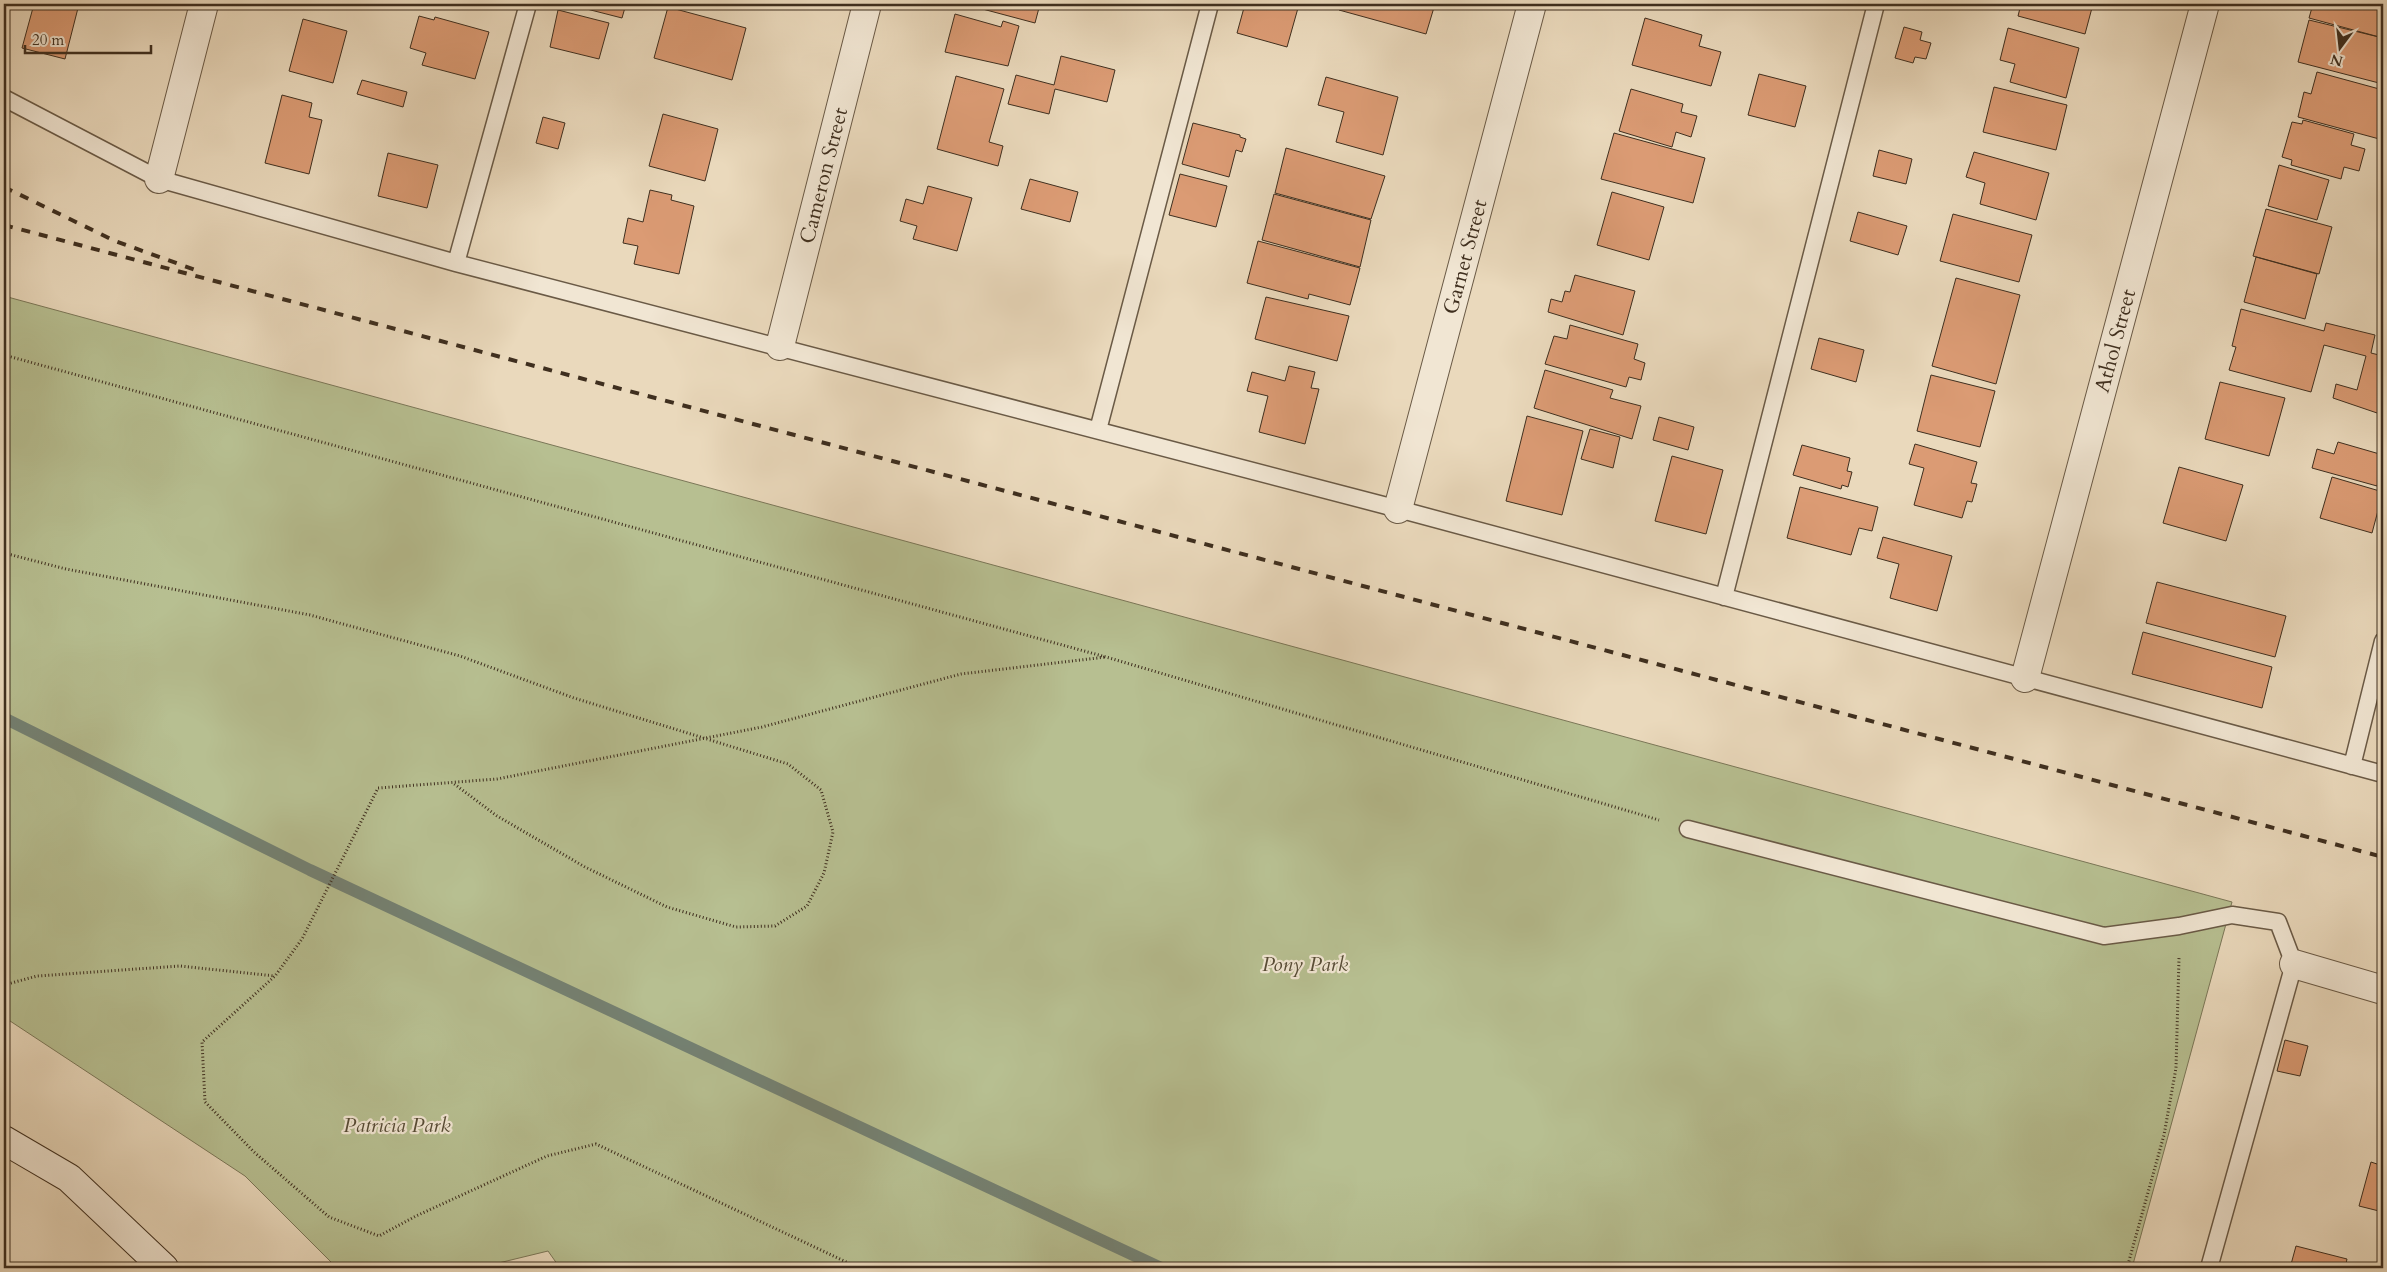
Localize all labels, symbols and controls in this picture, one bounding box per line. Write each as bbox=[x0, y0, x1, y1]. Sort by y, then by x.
scale bar bbox=[25, 22, 151, 54]
north arrow bbox=[2314, 22, 2364, 72]
text: 20 m bbox=[32, 30, 64, 50]
text: N bbox=[2328, 49, 2345, 71]
street label: Cameron Street bbox=[793, 104, 855, 247]
street label: Garnet Street bbox=[1436, 196, 1495, 317]
street label: Athol Street bbox=[2088, 286, 2143, 396]
park label: Pony Park bbox=[1262, 950, 1349, 979]
park label: Patricia Park bbox=[343, 1111, 451, 1140]

